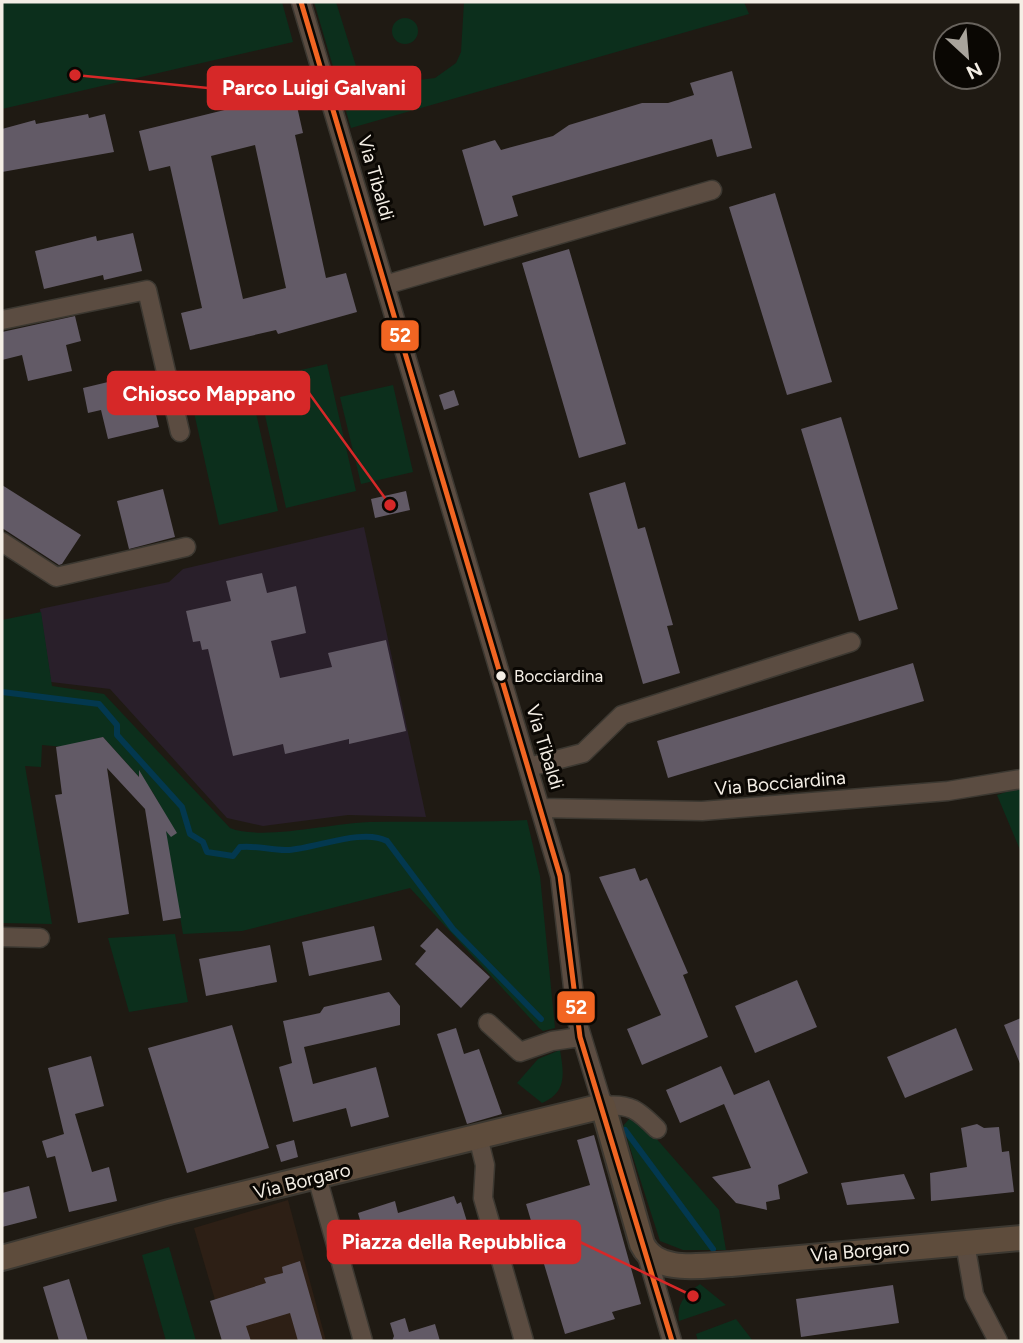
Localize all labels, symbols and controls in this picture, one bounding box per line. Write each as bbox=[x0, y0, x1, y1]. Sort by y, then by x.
north arrow bbox=[932, 21, 1002, 91]
text: N bbox=[963, 57, 986, 84]
callout: Parco Luigi Galvani bbox=[208, 67, 420, 109]
text: Parco Luigi Galvani bbox=[222, 75, 406, 100]
street label: Via Tibaldi bbox=[353, 133, 399, 223]
line badge: 52 bbox=[380, 319, 420, 352]
text: 52 bbox=[389, 324, 411, 347]
callout: Chiosco Mappano bbox=[108, 372, 309, 414]
text: Chiosco Mappano bbox=[122, 381, 296, 406]
place label: Bocciardina bbox=[514, 666, 603, 686]
marker: Bocciardina bbox=[494, 669, 508, 683]
street label: Via Tibaldi bbox=[521, 702, 569, 792]
street label: Via Bocciardina bbox=[713, 766, 847, 800]
line badge: 52 bbox=[556, 990, 596, 1024]
text: 52 bbox=[565, 996, 587, 1019]
street label: Via Borgaro bbox=[251, 1158, 353, 1204]
callout: Piazza della Repubblica bbox=[328, 1221, 580, 1263]
text: Piazza della Repubblica bbox=[342, 1229, 566, 1254]
street label: Via Borgaro bbox=[810, 1235, 910, 1267]

